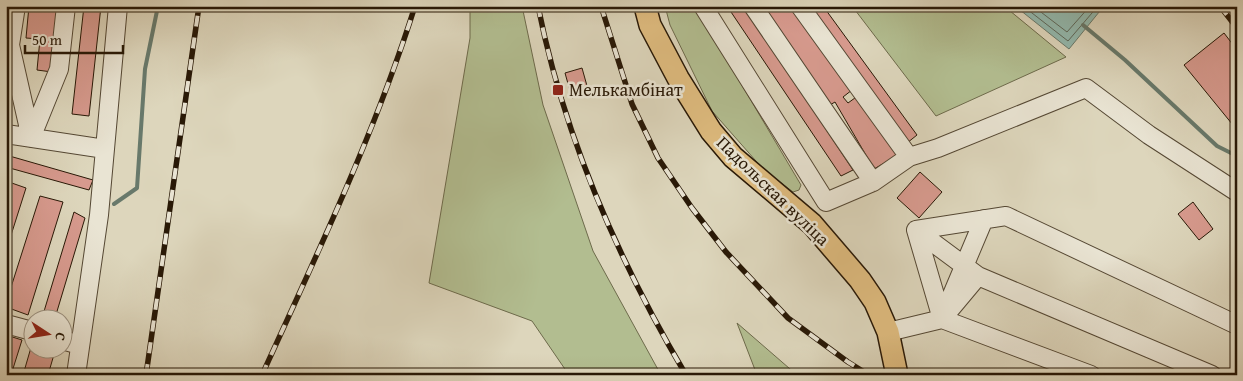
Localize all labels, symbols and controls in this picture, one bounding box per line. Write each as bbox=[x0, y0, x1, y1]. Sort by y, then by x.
scale bar bbox=[25, 22, 122, 54]
text: 50 m bbox=[32, 29, 63, 50]
place label: Мелькамбінат bbox=[569, 76, 683, 103]
marker: Мелькамбінат bbox=[551, 83, 565, 97]
street label: Падольская вуліца bbox=[711, 129, 836, 252]
north arrow bbox=[22, 308, 72, 358]
text: С bbox=[50, 331, 71, 343]

